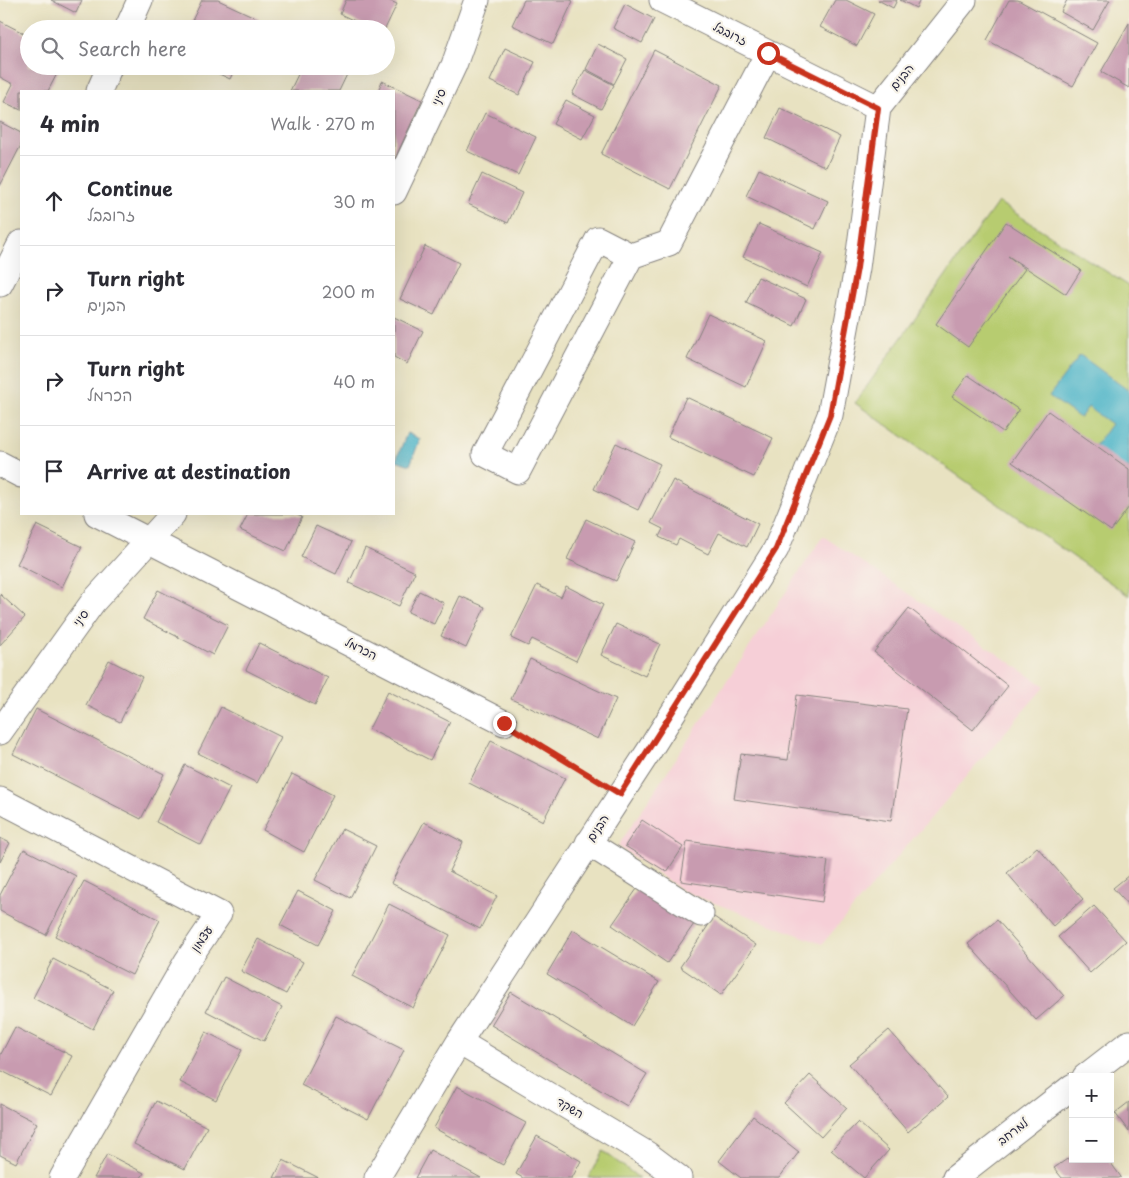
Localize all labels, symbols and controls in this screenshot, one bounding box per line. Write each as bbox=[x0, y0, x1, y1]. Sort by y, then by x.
street label: זרובבל bbox=[710, 17, 751, 49]
search box bbox=[20, 20, 395, 75]
icon: search bbox=[38, 34, 66, 62]
text: Search here bbox=[78, 34, 187, 62]
route start bbox=[757, 42, 780, 65]
street label: הבנים bbox=[885, 59, 917, 93]
street label: סיני bbox=[426, 85, 450, 108]
text: 4 min bbox=[40, 107, 100, 139]
text: Walk · 270 m bbox=[271, 111, 375, 135]
text: Continue bbox=[87, 174, 173, 202]
icon: ahead bbox=[40, 187, 68, 215]
text: 30 m bbox=[333, 189, 375, 213]
text: זרובבל bbox=[87, 202, 135, 226]
text: Turn right bbox=[87, 264, 185, 292]
icon: right bbox=[40, 277, 68, 305]
text: 200 m bbox=[322, 279, 375, 303]
text: הבנים bbox=[87, 292, 126, 316]
text: Turn right bbox=[87, 354, 185, 382]
icon: right bbox=[40, 367, 68, 395]
text: 40 m bbox=[333, 369, 375, 393]
text: הכרמל bbox=[87, 382, 132, 406]
icon: arrive bbox=[40, 457, 68, 485]
text: Arrive at destination bbox=[87, 457, 291, 485]
street label: סיני bbox=[68, 605, 93, 630]
street label: הכרמל bbox=[342, 632, 381, 664]
route end bbox=[493, 712, 516, 735]
street label: הבנים bbox=[582, 810, 613, 845]
street label: עצמון bbox=[186, 922, 217, 955]
map controls bbox=[1069, 1073, 1114, 1163]
button: + bbox=[1069, 1073, 1114, 1118]
street label: השקד bbox=[554, 1092, 588, 1122]
street label: למרחב bbox=[993, 1113, 1032, 1149]
button: − bbox=[1069, 1118, 1114, 1163]

